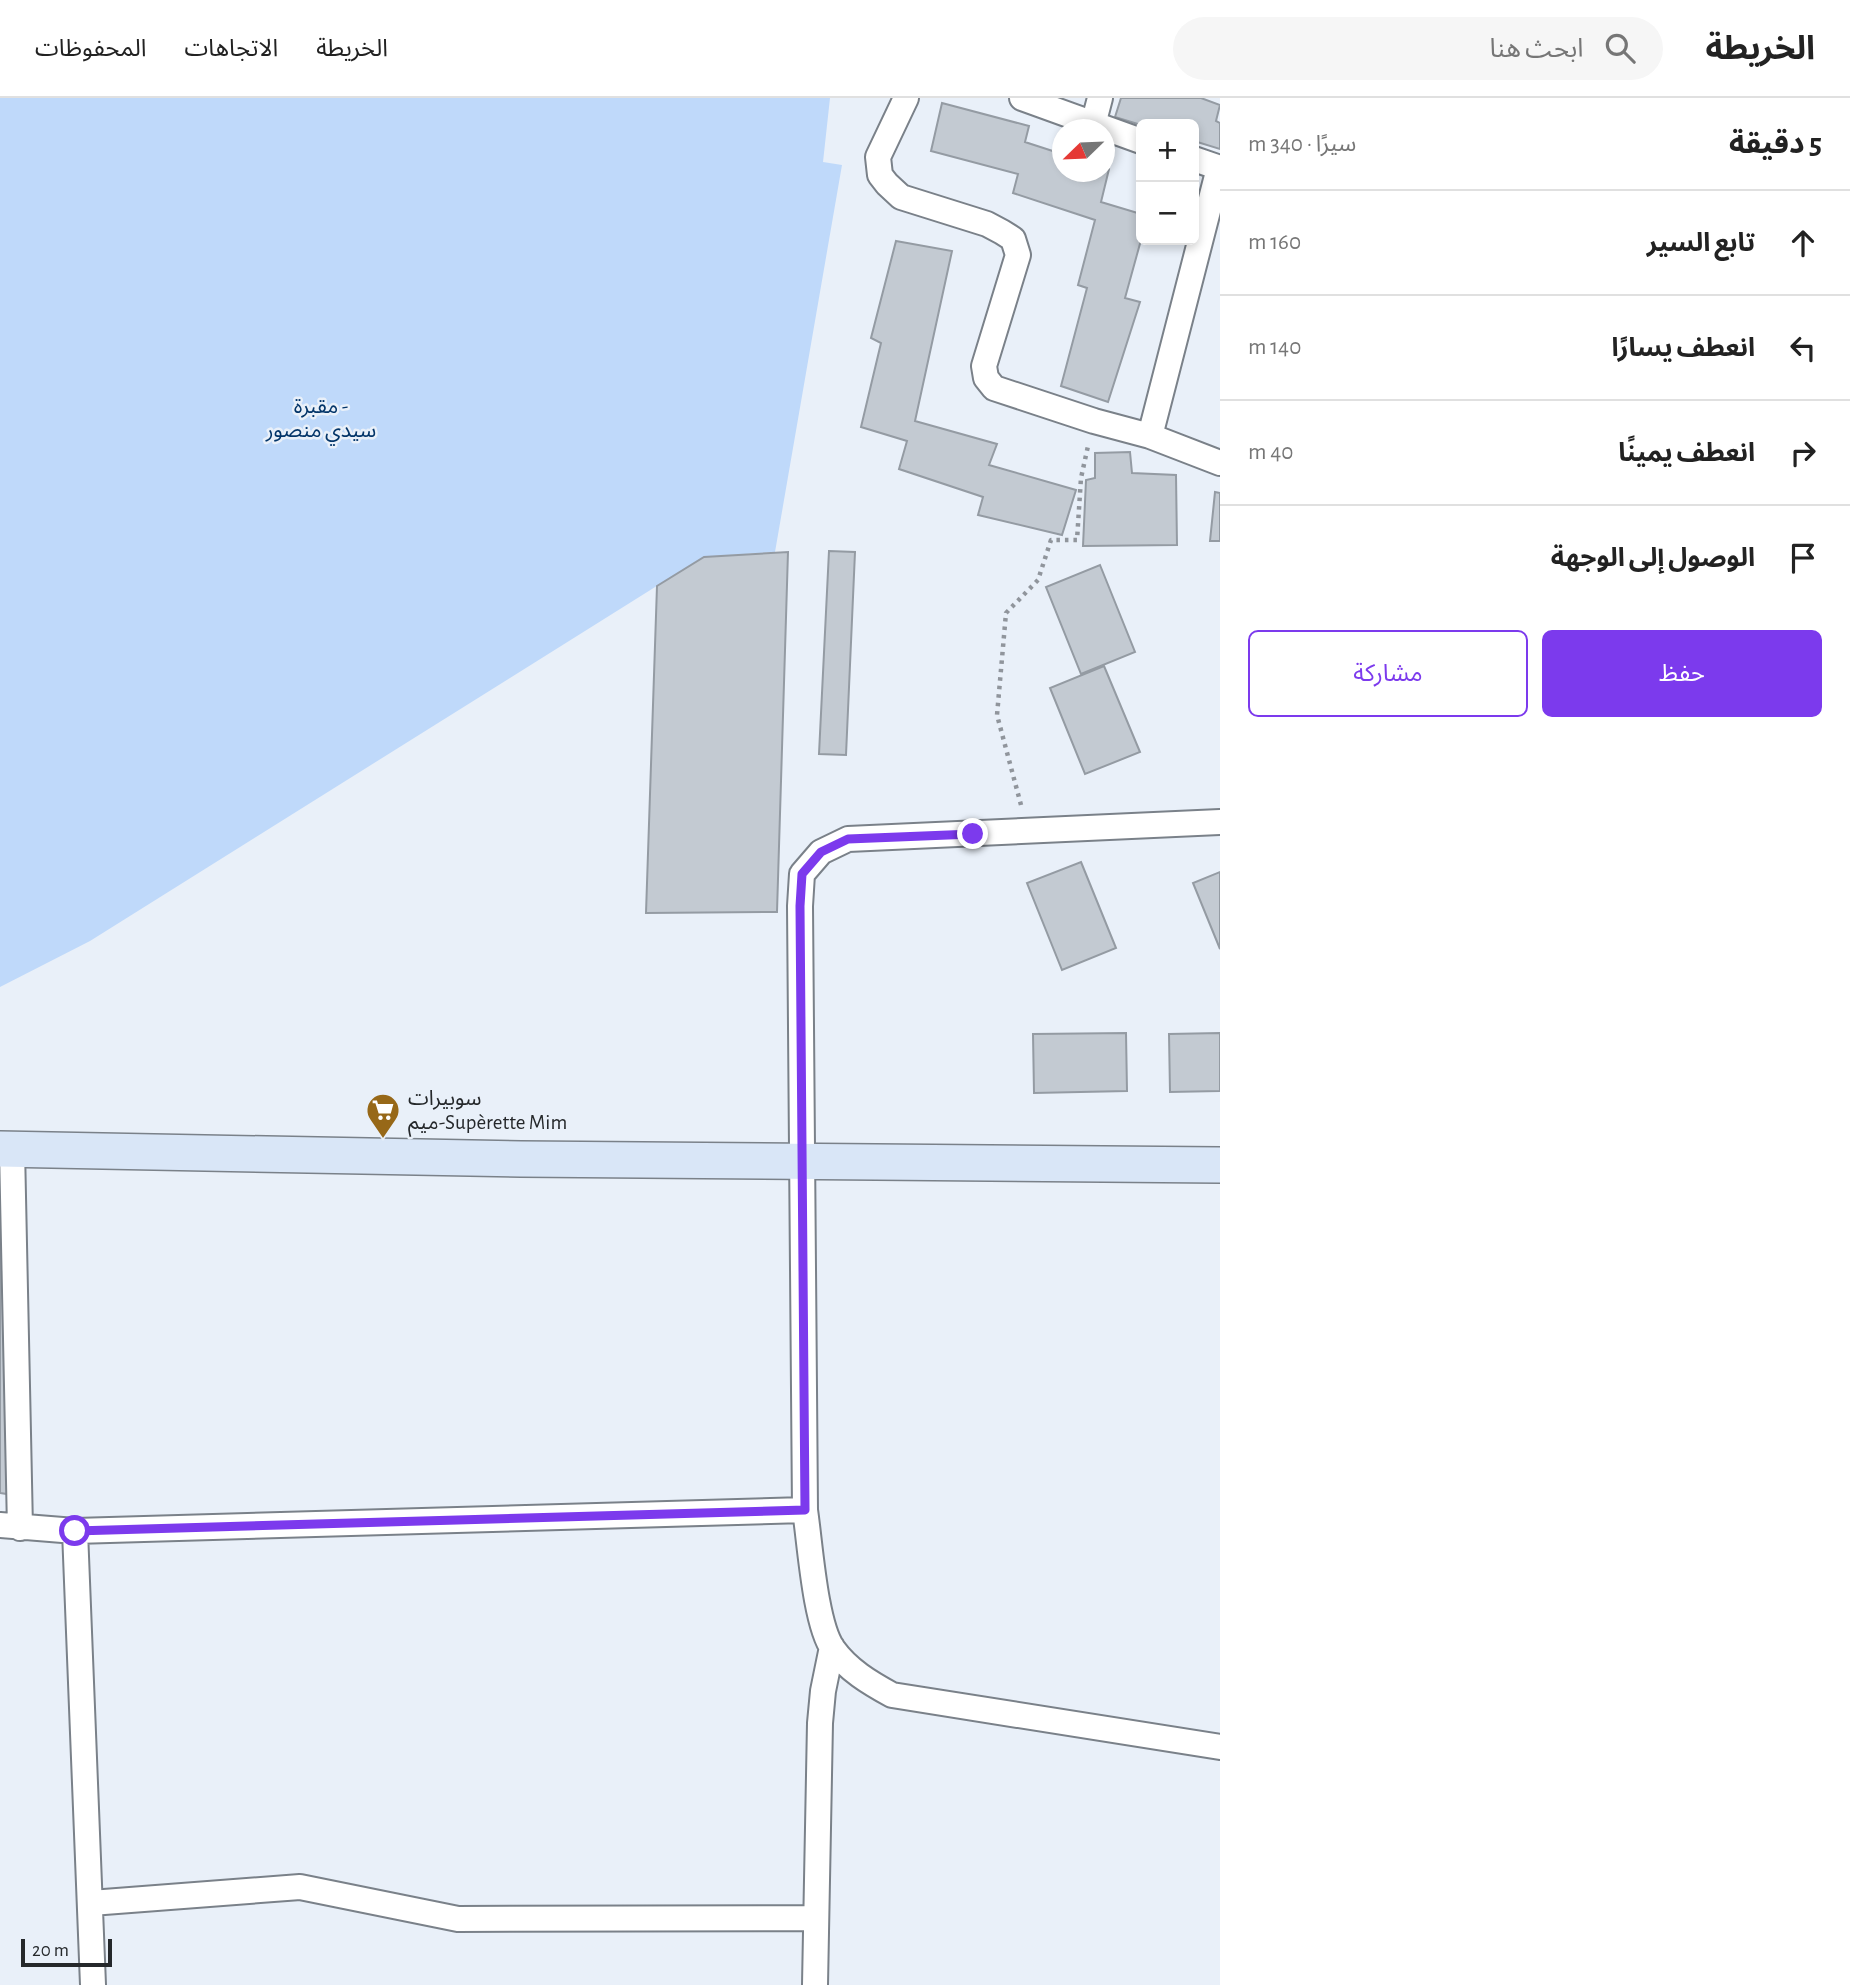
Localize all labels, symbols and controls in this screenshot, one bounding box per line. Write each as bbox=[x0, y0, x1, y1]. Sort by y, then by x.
search box bbox=[1173, 17, 1663, 80]
icon: search bbox=[1601, 29, 1639, 67]
text: الخريطة bbox=[1705, 33, 1815, 66]
text: ابحث هنا bbox=[1490, 36, 1583, 62]
text: المحفوظات bbox=[35, 37, 146, 61]
text: الاتجاهات bbox=[184, 37, 278, 61]
text: الخريطة bbox=[316, 37, 388, 61]
north arrow bbox=[1052, 119, 1115, 182]
map controls bbox=[1136, 119, 1199, 245]
button: + bbox=[1136, 119, 1199, 182]
text: 5 دقيقة bbox=[1729, 129, 1822, 159]
text: سيرًا · 340 m bbox=[1248, 133, 1356, 156]
button: − bbox=[1136, 182, 1199, 245]
icon: ahead bbox=[1784, 224, 1822, 262]
text: تابع السير bbox=[1647, 230, 1755, 256]
text: 160 m bbox=[1248, 231, 1301, 254]
icon: left bbox=[1784, 329, 1822, 367]
text: انعطف يسارًا bbox=[1611, 335, 1755, 361]
text: 140 m bbox=[1248, 336, 1301, 359]
park label: مقبرة - سيدي منصور bbox=[265, 396, 376, 445]
icon: right bbox=[1784, 434, 1822, 472]
text: انعطف يمينًا bbox=[1618, 440, 1755, 466]
text: 40 m bbox=[1248, 441, 1293, 464]
icon: arrive bbox=[1784, 539, 1822, 577]
text: الوصول إلى الوجهة bbox=[1551, 545, 1755, 571]
button: مشاركة bbox=[1248, 630, 1528, 717]
button: حفظ bbox=[1542, 630, 1822, 717]
route end bbox=[957, 818, 988, 849]
place label: سوبيرات ميم-Supèrette Mim bbox=[408, 1088, 567, 1137]
supermarket icon: سوبيرات ميم-Supèrette Mim bbox=[364, 1091, 402, 1140]
route start bbox=[59, 1515, 90, 1546]
scale bar bbox=[21, 1936, 112, 1968]
text: 20 m bbox=[32, 1941, 69, 1960]

